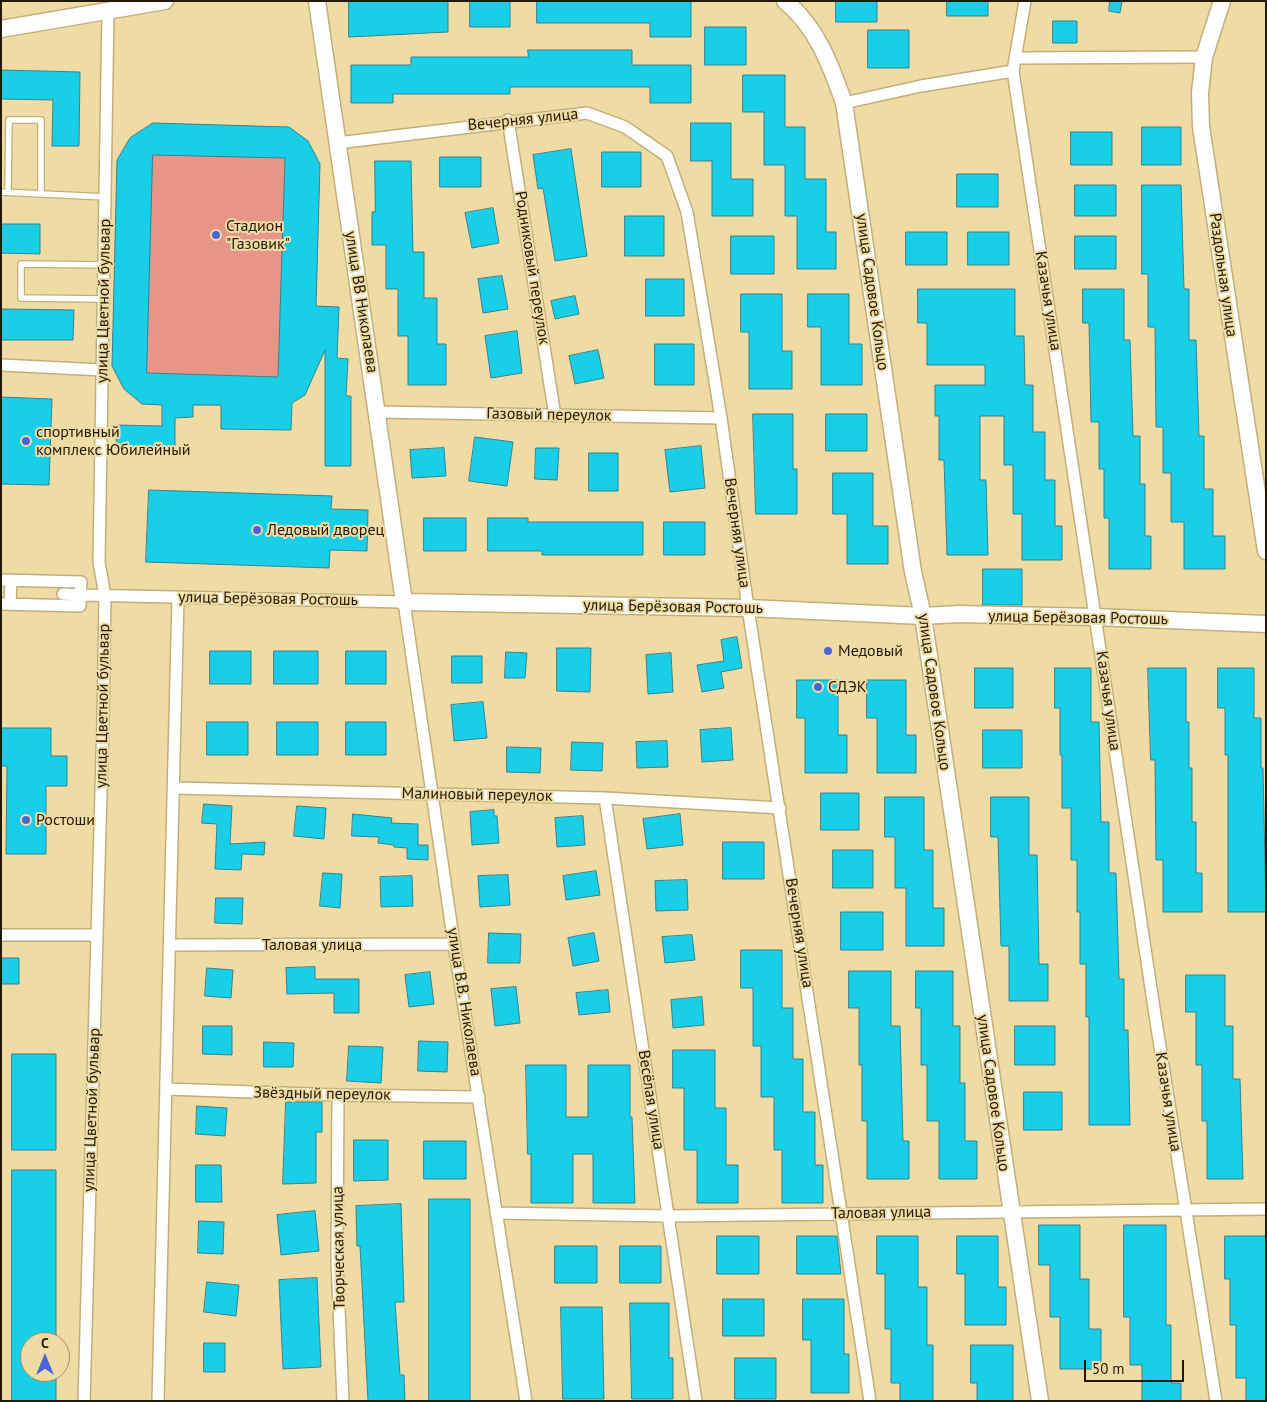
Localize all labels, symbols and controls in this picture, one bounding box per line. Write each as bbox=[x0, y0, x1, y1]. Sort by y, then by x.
street label: Вечерняя улица bbox=[467, 105, 579, 135]
street label: Родниковый переулок bbox=[510, 190, 554, 346]
street label: улица Садовое Кольцо bbox=[851, 212, 893, 372]
street label: Раздольная улица bbox=[1205, 212, 1241, 338]
place label: Стадион "Газовик" bbox=[226, 216, 290, 254]
street label: улица Цветной бульвар bbox=[93, 219, 115, 383]
marker: Стадион "Газовик" bbox=[210, 229, 222, 241]
street label: улица ВВ Николаева bbox=[340, 230, 382, 374]
street label: Казачья улица bbox=[1031, 250, 1065, 352]
street label: Газовый переулок bbox=[486, 404, 612, 426]
place label: спортивный комплекс Юбилейный bbox=[36, 422, 191, 460]
marker: спортивный комплекс Юбилейный bbox=[20, 435, 32, 447]
street label: Вечерняя улица bbox=[720, 477, 754, 589]
place label: Ледовый дворец bbox=[267, 520, 384, 540]
marker: Ледовый дворец bbox=[251, 524, 263, 536]
street label: улица Берёзовая Ростошь bbox=[178, 588, 358, 610]
street label: улица Берёзовая Ростошь bbox=[583, 596, 763, 618]
street label: улица Берёзовая Ростошь bbox=[988, 607, 1168, 629]
street label: улица Садовое Кольцо bbox=[913, 612, 955, 772]
street label: улица Цветной бульвар bbox=[92, 624, 114, 788]
place label: Медовый bbox=[838, 641, 903, 661]
marker: Медовый bbox=[822, 645, 834, 657]
street label: Казачья улица bbox=[1091, 650, 1125, 752]
place label: СДЭК bbox=[828, 677, 866, 697]
marker: СДЭК bbox=[812, 681, 824, 693]
street label: Малиновый переулок bbox=[401, 784, 553, 806]
place label: Ростоши bbox=[36, 810, 95, 830]
marker: Ростоши bbox=[20, 814, 32, 826]
street label: Вечерняя улица bbox=[781, 877, 817, 989]
street label: улица В.В. Николаева bbox=[443, 926, 485, 1078]
street label: Таловая улица bbox=[262, 935, 362, 955]
street label: улица Садовое Кольцо bbox=[972, 1013, 1014, 1173]
street label: улица Цветной бульвар bbox=[80, 1028, 104, 1192]
street label: Весёлая улица bbox=[634, 1049, 668, 1151]
street label: Казачья улица bbox=[1151, 1051, 1185, 1153]
street label: Звёздный переулок bbox=[253, 1083, 391, 1105]
street label: Творческая улица bbox=[328, 1186, 350, 1310]
street label: Таловая улица bbox=[831, 1203, 931, 1223]
north arrow bbox=[20, 1332, 70, 1382]
text: С bbox=[41, 1334, 49, 1352]
scale bar bbox=[1087, 1350, 1187, 1382]
text: 50 m bbox=[1092, 1359, 1125, 1378]

